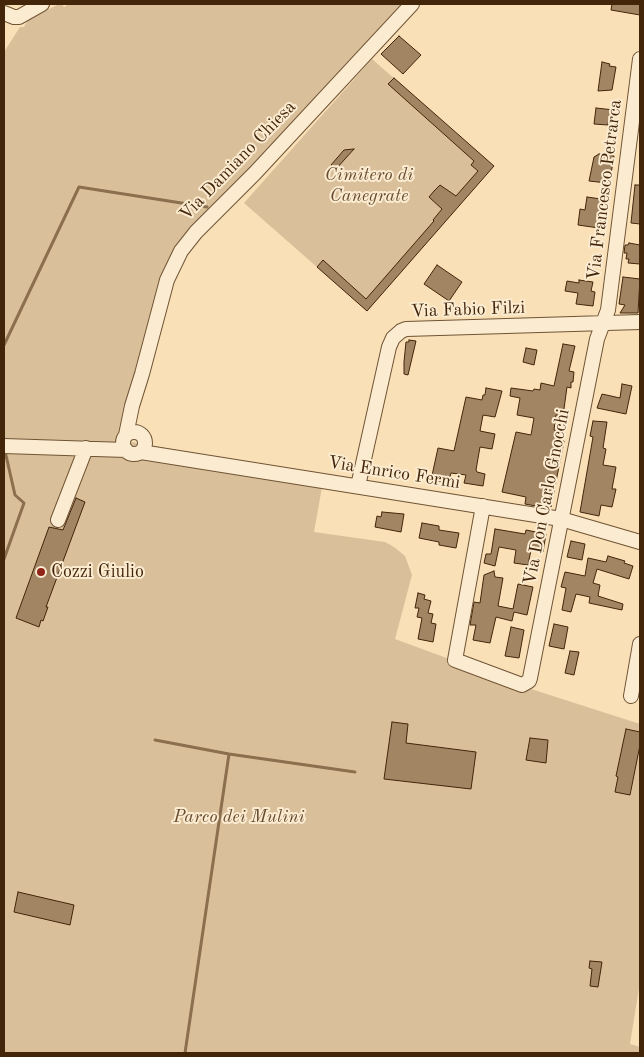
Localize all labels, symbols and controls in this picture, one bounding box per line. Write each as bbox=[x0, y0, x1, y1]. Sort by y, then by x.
street label: Via Damiano Chiesa bbox=[175, 97, 301, 225]
street label: Via Francesco Petrarca bbox=[583, 98, 627, 282]
park label: Cimitero di Canegrate bbox=[325, 164, 413, 206]
street label: Via Fabio Filzi bbox=[410, 297, 526, 323]
street label: Via Don Carlo Gnocchi bbox=[519, 407, 575, 587]
street label: Via Enrico Fermi bbox=[326, 452, 462, 494]
place label: Cozzi Giulio bbox=[51, 561, 144, 583]
marker: Cozzi Giulio bbox=[35, 566, 47, 578]
park label: Parco dei Mulini bbox=[173, 806, 305, 828]

